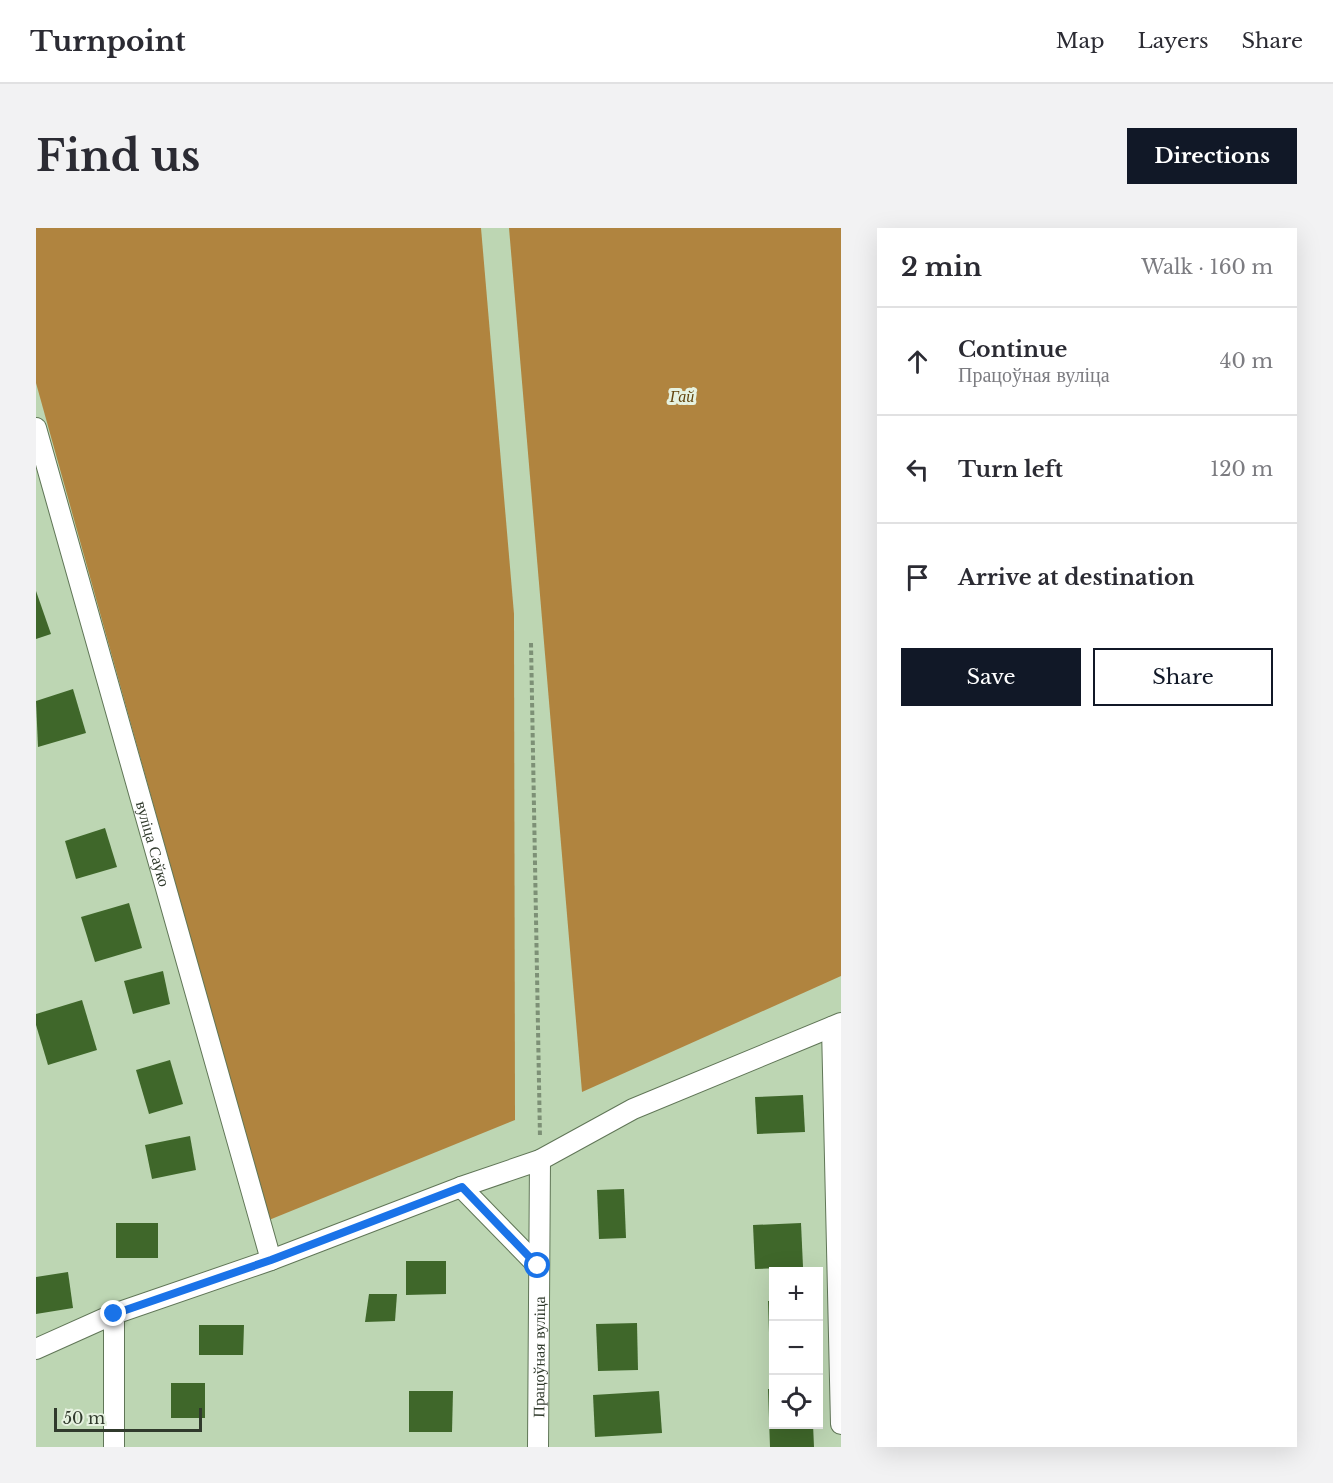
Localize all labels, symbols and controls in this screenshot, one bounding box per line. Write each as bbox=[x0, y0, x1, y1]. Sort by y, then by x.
text: Turnpoint bbox=[30, 24, 186, 59]
text: Map bbox=[1056, 28, 1105, 54]
text: Layers bbox=[1138, 28, 1209, 54]
text: Share bbox=[1242, 28, 1303, 54]
button: Directions bbox=[1127, 128, 1297, 184]
text: Find us bbox=[36, 130, 200, 182]
text: 2 min bbox=[901, 251, 982, 283]
text: Walk · 160 m bbox=[1141, 255, 1273, 279]
text: Continue bbox=[958, 336, 1067, 363]
icon: ahead bbox=[901, 345, 934, 378]
text: 40 m bbox=[1220, 349, 1273, 373]
text: Працоўная вуліца bbox=[958, 363, 1110, 387]
park label: Гай bbox=[669, 386, 694, 406]
icon: left bbox=[901, 453, 934, 486]
text: Turn left bbox=[958, 456, 1063, 483]
text: 120 m bbox=[1210, 457, 1273, 481]
icon: arrive bbox=[901, 561, 934, 594]
text: Arrive at destination bbox=[958, 564, 1195, 591]
button: Save bbox=[901, 648, 1081, 706]
button: Share bbox=[1093, 648, 1273, 706]
street label: вуліца Саўко bbox=[132, 799, 175, 889]
route start bbox=[524, 1252, 550, 1278]
map controls bbox=[769, 1267, 823, 1429]
button: + bbox=[769, 1267, 823, 1321]
street label: Працоўная вуліца bbox=[528, 1296, 549, 1418]
route end bbox=[100, 1300, 126, 1326]
button: − bbox=[769, 1321, 823, 1375]
button: locate bbox=[769, 1375, 823, 1429]
scale bar bbox=[54, 1405, 202, 1432]
text: 50 m bbox=[63, 1408, 105, 1428]

